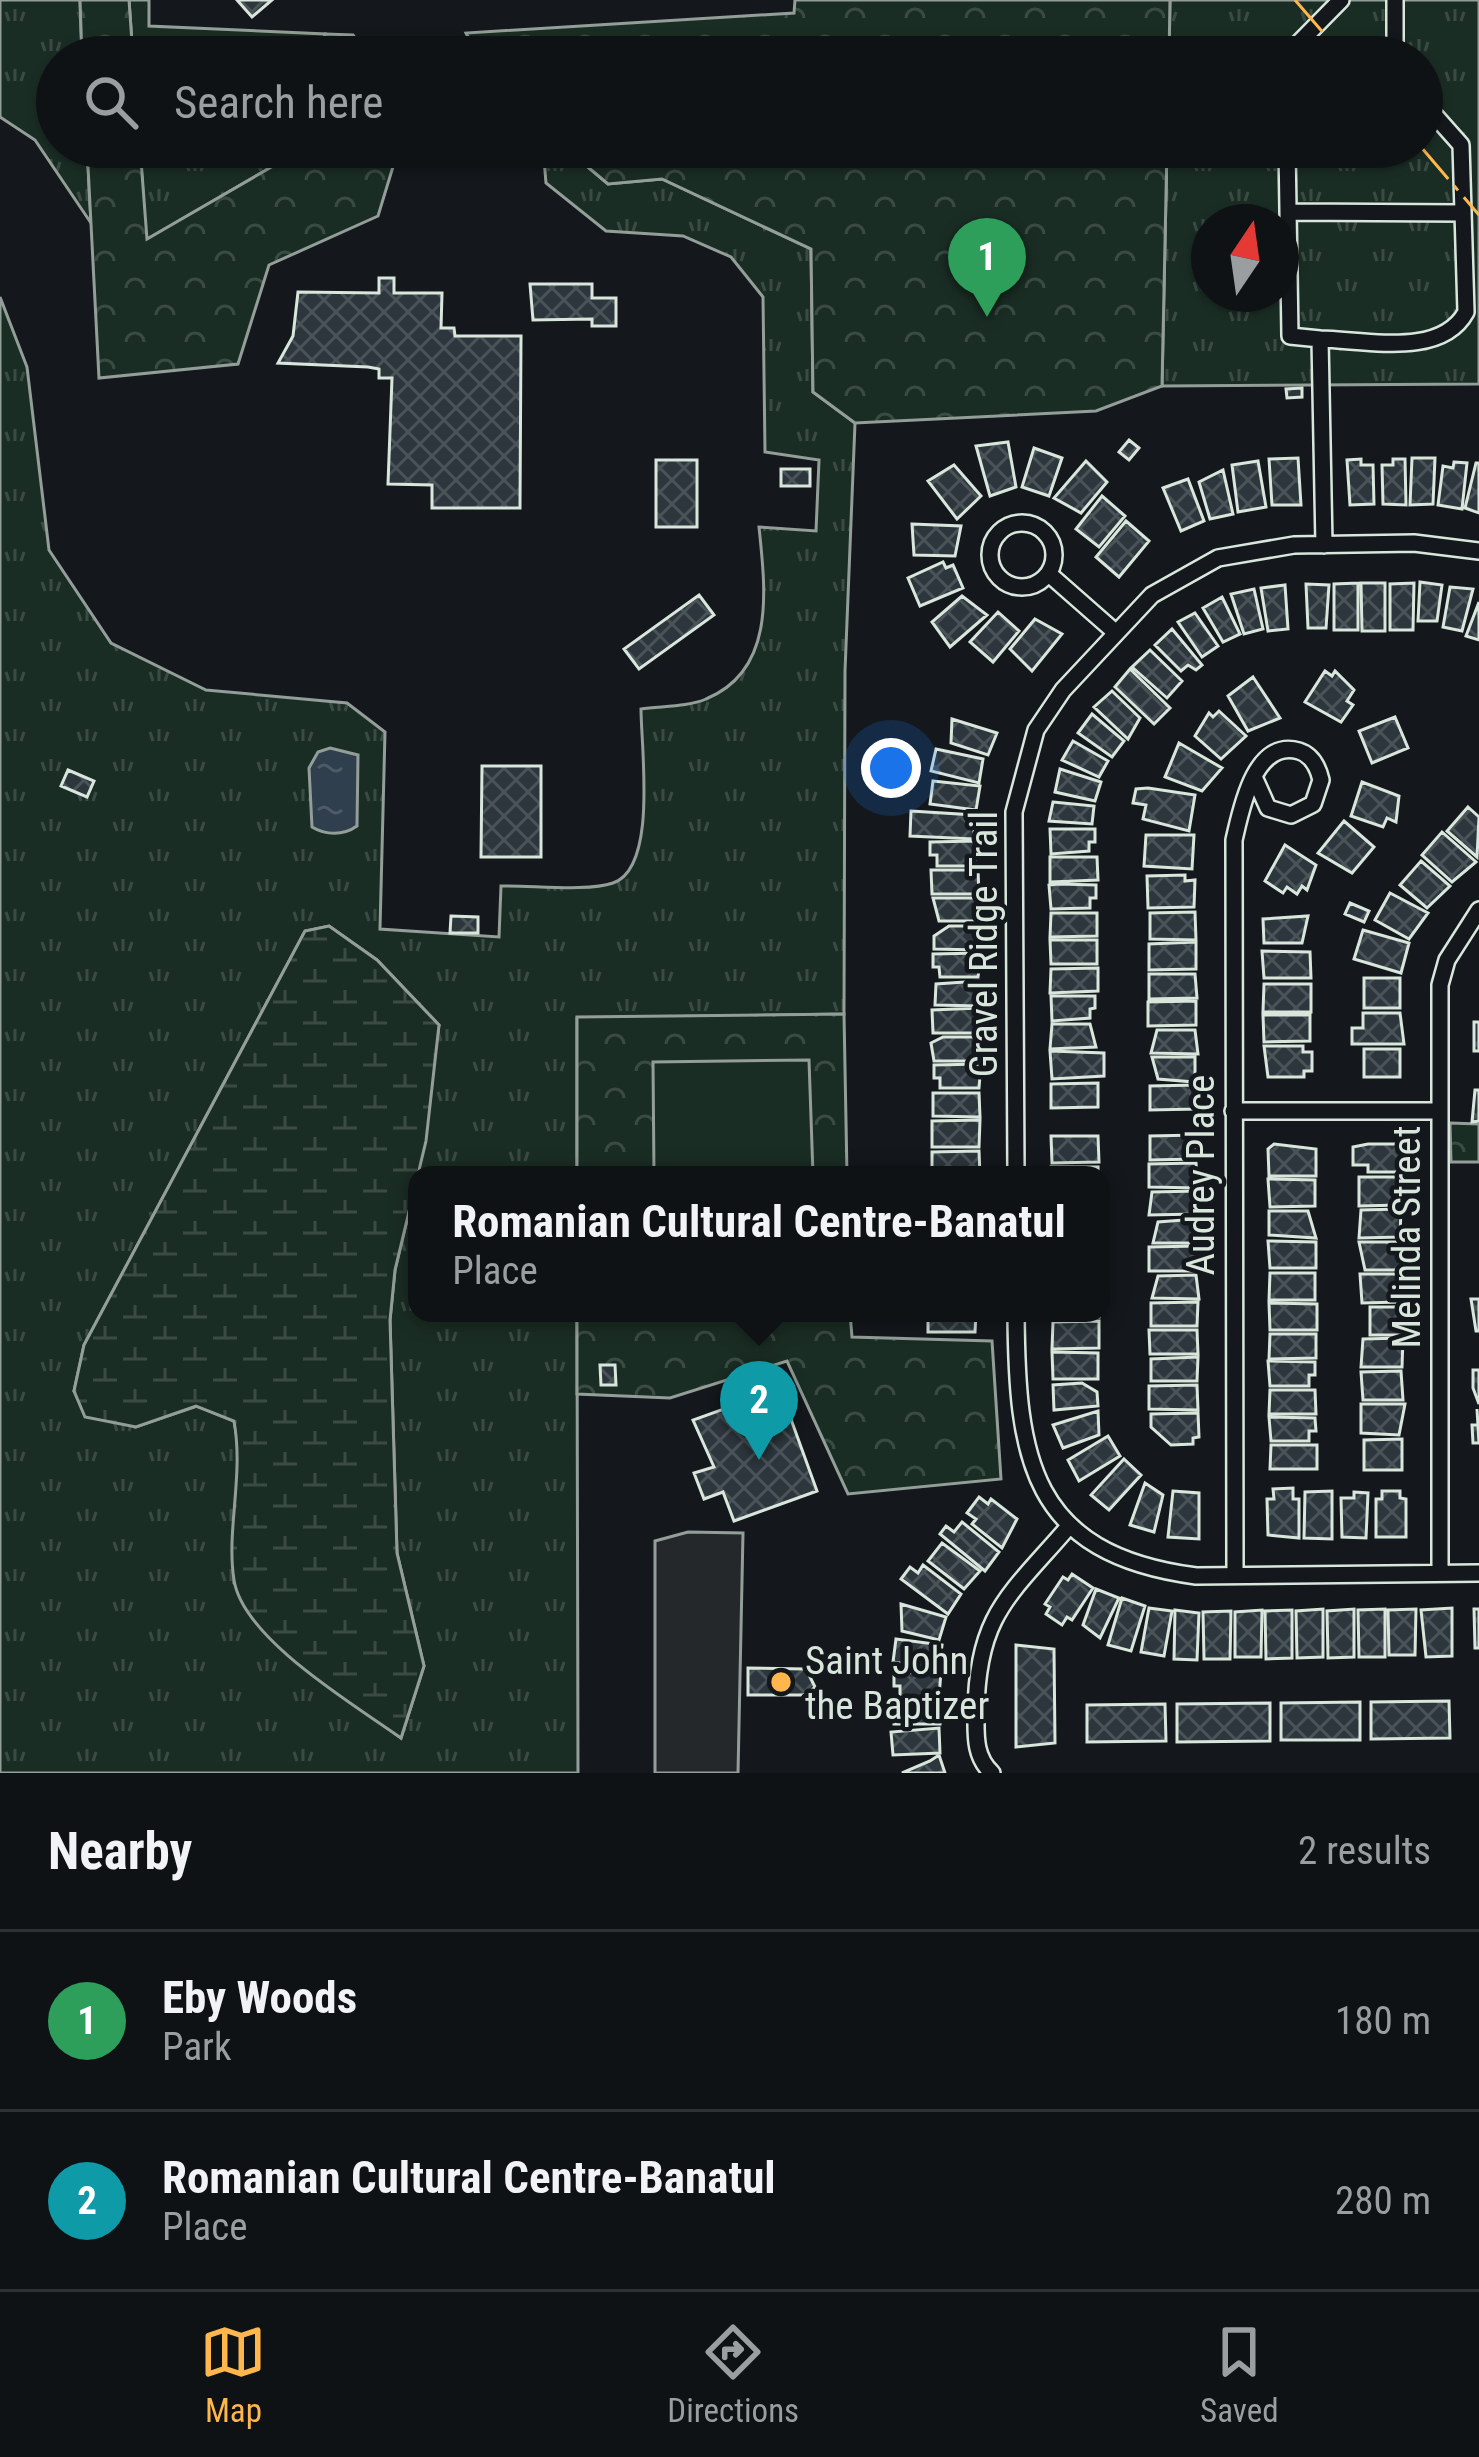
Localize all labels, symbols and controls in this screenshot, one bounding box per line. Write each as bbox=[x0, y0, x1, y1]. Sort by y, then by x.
search box bbox=[36, 36, 1443, 168]
icon: search bbox=[78, 69, 144, 135]
text: Search here bbox=[174, 76, 383, 129]
north arrow bbox=[1191, 204, 1299, 312]
pin: 1 bbox=[948, 218, 1026, 317]
your location bbox=[861, 738, 921, 798]
street label: Gravel Ridge Trail bbox=[961, 811, 1007, 1077]
street label: Audrey Place bbox=[1178, 1075, 1224, 1275]
street label: Melinda Street bbox=[1384, 1126, 1430, 1348]
popup bbox=[408, 1166, 1110, 1322]
text: Romanian Cultural Centre-Banatul bbox=[452, 1195, 1066, 1248]
text: Place bbox=[452, 1248, 538, 1294]
pin: 2 bbox=[720, 1361, 798, 1460]
place label: Saint John the Baptizer bbox=[805, 1638, 989, 1729]
marker: Saint John the Baptizer bbox=[768, 1669, 794, 1695]
text: Nearby bbox=[48, 1822, 192, 1881]
text: 2 results bbox=[1298, 1828, 1431, 1874]
text: Eby Woods bbox=[162, 1971, 357, 2024]
text: 1 bbox=[77, 1998, 97, 2044]
text: 180 m bbox=[1335, 1998, 1431, 2044]
text: Park bbox=[162, 2024, 232, 2070]
text: Romanian Cultural Centre-Banatul bbox=[162, 2151, 776, 2204]
text: 2 bbox=[77, 2178, 97, 2224]
text: 280 m bbox=[1335, 2178, 1431, 2224]
text: Place bbox=[162, 2204, 248, 2250]
tab: Map bbox=[200, 2319, 266, 2430]
tab: Directions bbox=[667, 2319, 799, 2430]
tab: Saved bbox=[1200, 2319, 1279, 2430]

